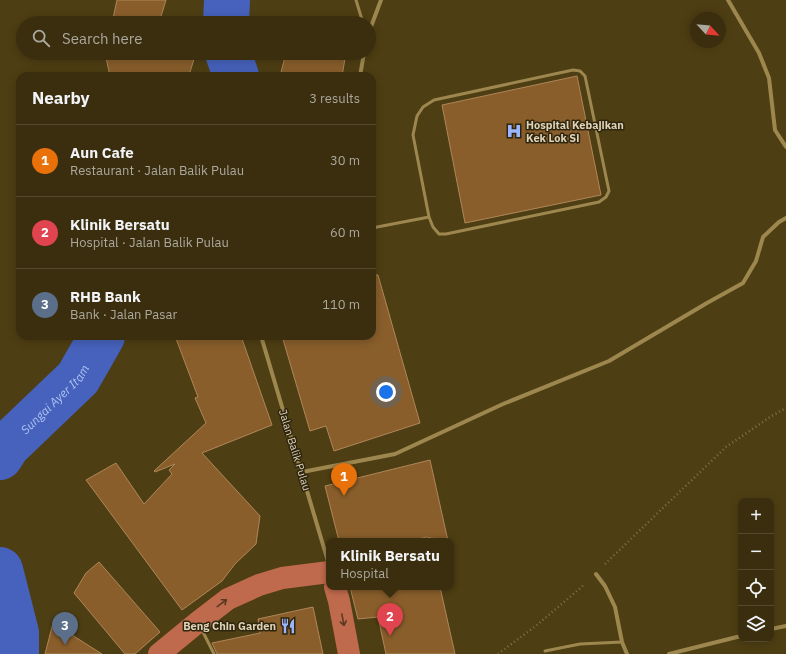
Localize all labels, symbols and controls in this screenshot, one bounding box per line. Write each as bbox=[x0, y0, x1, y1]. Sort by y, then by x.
north arrow bbox=[690, 12, 726, 48]
search box bbox=[16, 16, 376, 60]
icon: search bbox=[30, 27, 52, 49]
text: Search here bbox=[62, 29, 142, 48]
text: Nearby bbox=[32, 87, 90, 109]
text: 3 results bbox=[309, 90, 360, 107]
place label: Hospital Kebajikan Kek Lok Si bbox=[526, 118, 624, 145]
hospital icon: Hospital Kebajikan Kek Lok Si bbox=[505, 122, 523, 140]
text: Aun Cafe bbox=[70, 143, 134, 162]
text: 1 bbox=[41, 152, 49, 169]
text: 30 m bbox=[330, 152, 360, 169]
text: Restaurant · Jalan Balik Pulau bbox=[70, 162, 244, 179]
text: Klinik Bersatu bbox=[70, 215, 170, 234]
text: 2 bbox=[41, 224, 49, 241]
text: 60 m bbox=[330, 224, 360, 241]
text: Hospital · Jalan Balik Pulau bbox=[70, 234, 229, 251]
text: RHB Bank bbox=[70, 287, 141, 306]
text: 3 bbox=[41, 296, 49, 313]
text: 110 m bbox=[322, 296, 360, 313]
text: Bank · Jalan Pasar bbox=[70, 306, 177, 323]
water label: Sungai Ayer Itam bbox=[17, 362, 92, 437]
your location bbox=[376, 382, 396, 402]
street label: Jalan Balik Pulau bbox=[276, 408, 314, 492]
pin: 1 bbox=[331, 463, 357, 496]
map controls bbox=[738, 498, 774, 642]
button: + bbox=[738, 498, 774, 534]
button: − bbox=[738, 534, 774, 570]
popup bbox=[326, 538, 454, 590]
text: Klinik Bersatu bbox=[340, 546, 440, 565]
text: Hospital bbox=[340, 565, 389, 582]
button: locate bbox=[738, 570, 774, 606]
one-way arrow bbox=[217, 599, 228, 607]
pin: 2 bbox=[377, 603, 403, 636]
button: layers bbox=[738, 606, 774, 642]
pin: 3 bbox=[52, 612, 78, 645]
one-way arrow bbox=[339, 614, 347, 627]
restaurant icon: Beng Chin Garden bbox=[279, 617, 297, 635]
place label: Beng Chin Garden bbox=[183, 619, 276, 633]

